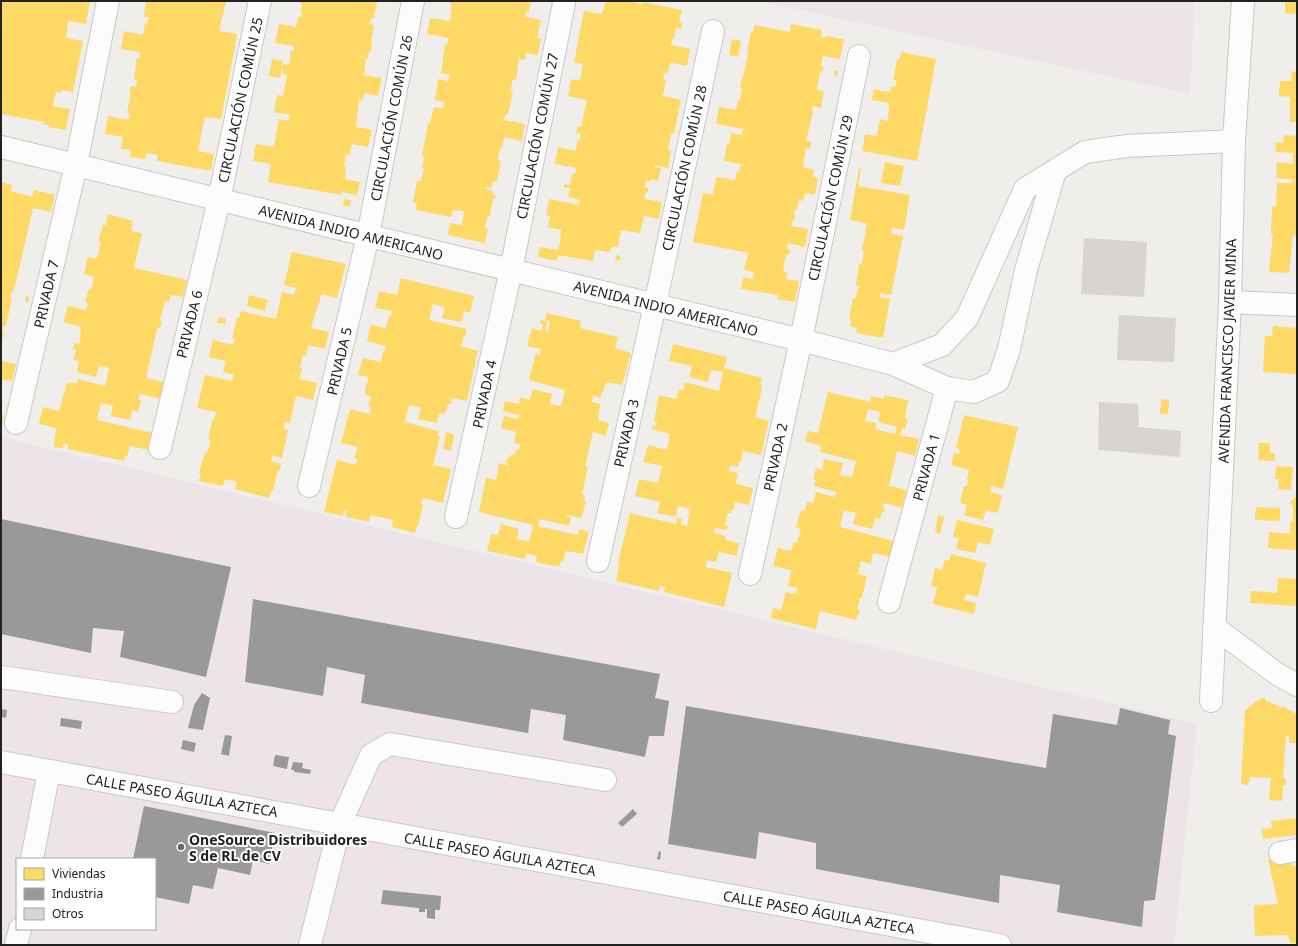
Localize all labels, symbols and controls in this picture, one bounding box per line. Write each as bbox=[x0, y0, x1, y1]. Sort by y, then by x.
street label: CIRCULACIÓN COMÚN 25 bbox=[213, 15, 267, 185]
street label: CIRCULACIÓN COMÚN 26 bbox=[366, 33, 416, 203]
street label: CIRCULACIÓN COMÚN 27 bbox=[512, 51, 562, 221]
street label: CIRCULACIÓN COMÚN 28 bbox=[657, 83, 711, 253]
street label: CIRCULACIÓN COMÚN 29 bbox=[803, 113, 857, 283]
street label: AVENIDA INDIO AMERICANO bbox=[257, 200, 445, 264]
street label: AVENIDA FRANCISCO JAVIER MINA bbox=[1214, 238, 1240, 464]
street label: PRIVADA 7 bbox=[29, 258, 63, 330]
street label: AVENIDA INDIO AMERICANO bbox=[572, 276, 760, 340]
street label: PRIVADA 6 bbox=[171, 288, 207, 360]
street label: PRIVADA 5 bbox=[322, 325, 356, 397]
street label: PRIVADA 4 bbox=[468, 358, 500, 430]
street label: PRIVADA 3 bbox=[609, 397, 643, 469]
street label: PRIVADA 2 bbox=[759, 421, 791, 493]
street label: PRIVADA 1 bbox=[908, 431, 944, 503]
street label: CALLE PASEO ÁGUILA AZTECA bbox=[84, 769, 280, 821]
street label: CALLE PASEO ÁGUILA AZTECA bbox=[402, 828, 598, 880]
place label: OneSource Distribuidores S de RL de CV bbox=[189, 830, 367, 865]
marker: OneSource Distribuidores S de RL de CV bbox=[176, 842, 186, 852]
legend bbox=[16, 858, 156, 930]
text: Viviendas bbox=[52, 865, 106, 882]
text: Industria bbox=[52, 885, 103, 902]
street label: CALLE PASEO ÁGUILA AZTECA bbox=[721, 886, 917, 938]
text: Otros bbox=[52, 905, 84, 922]

